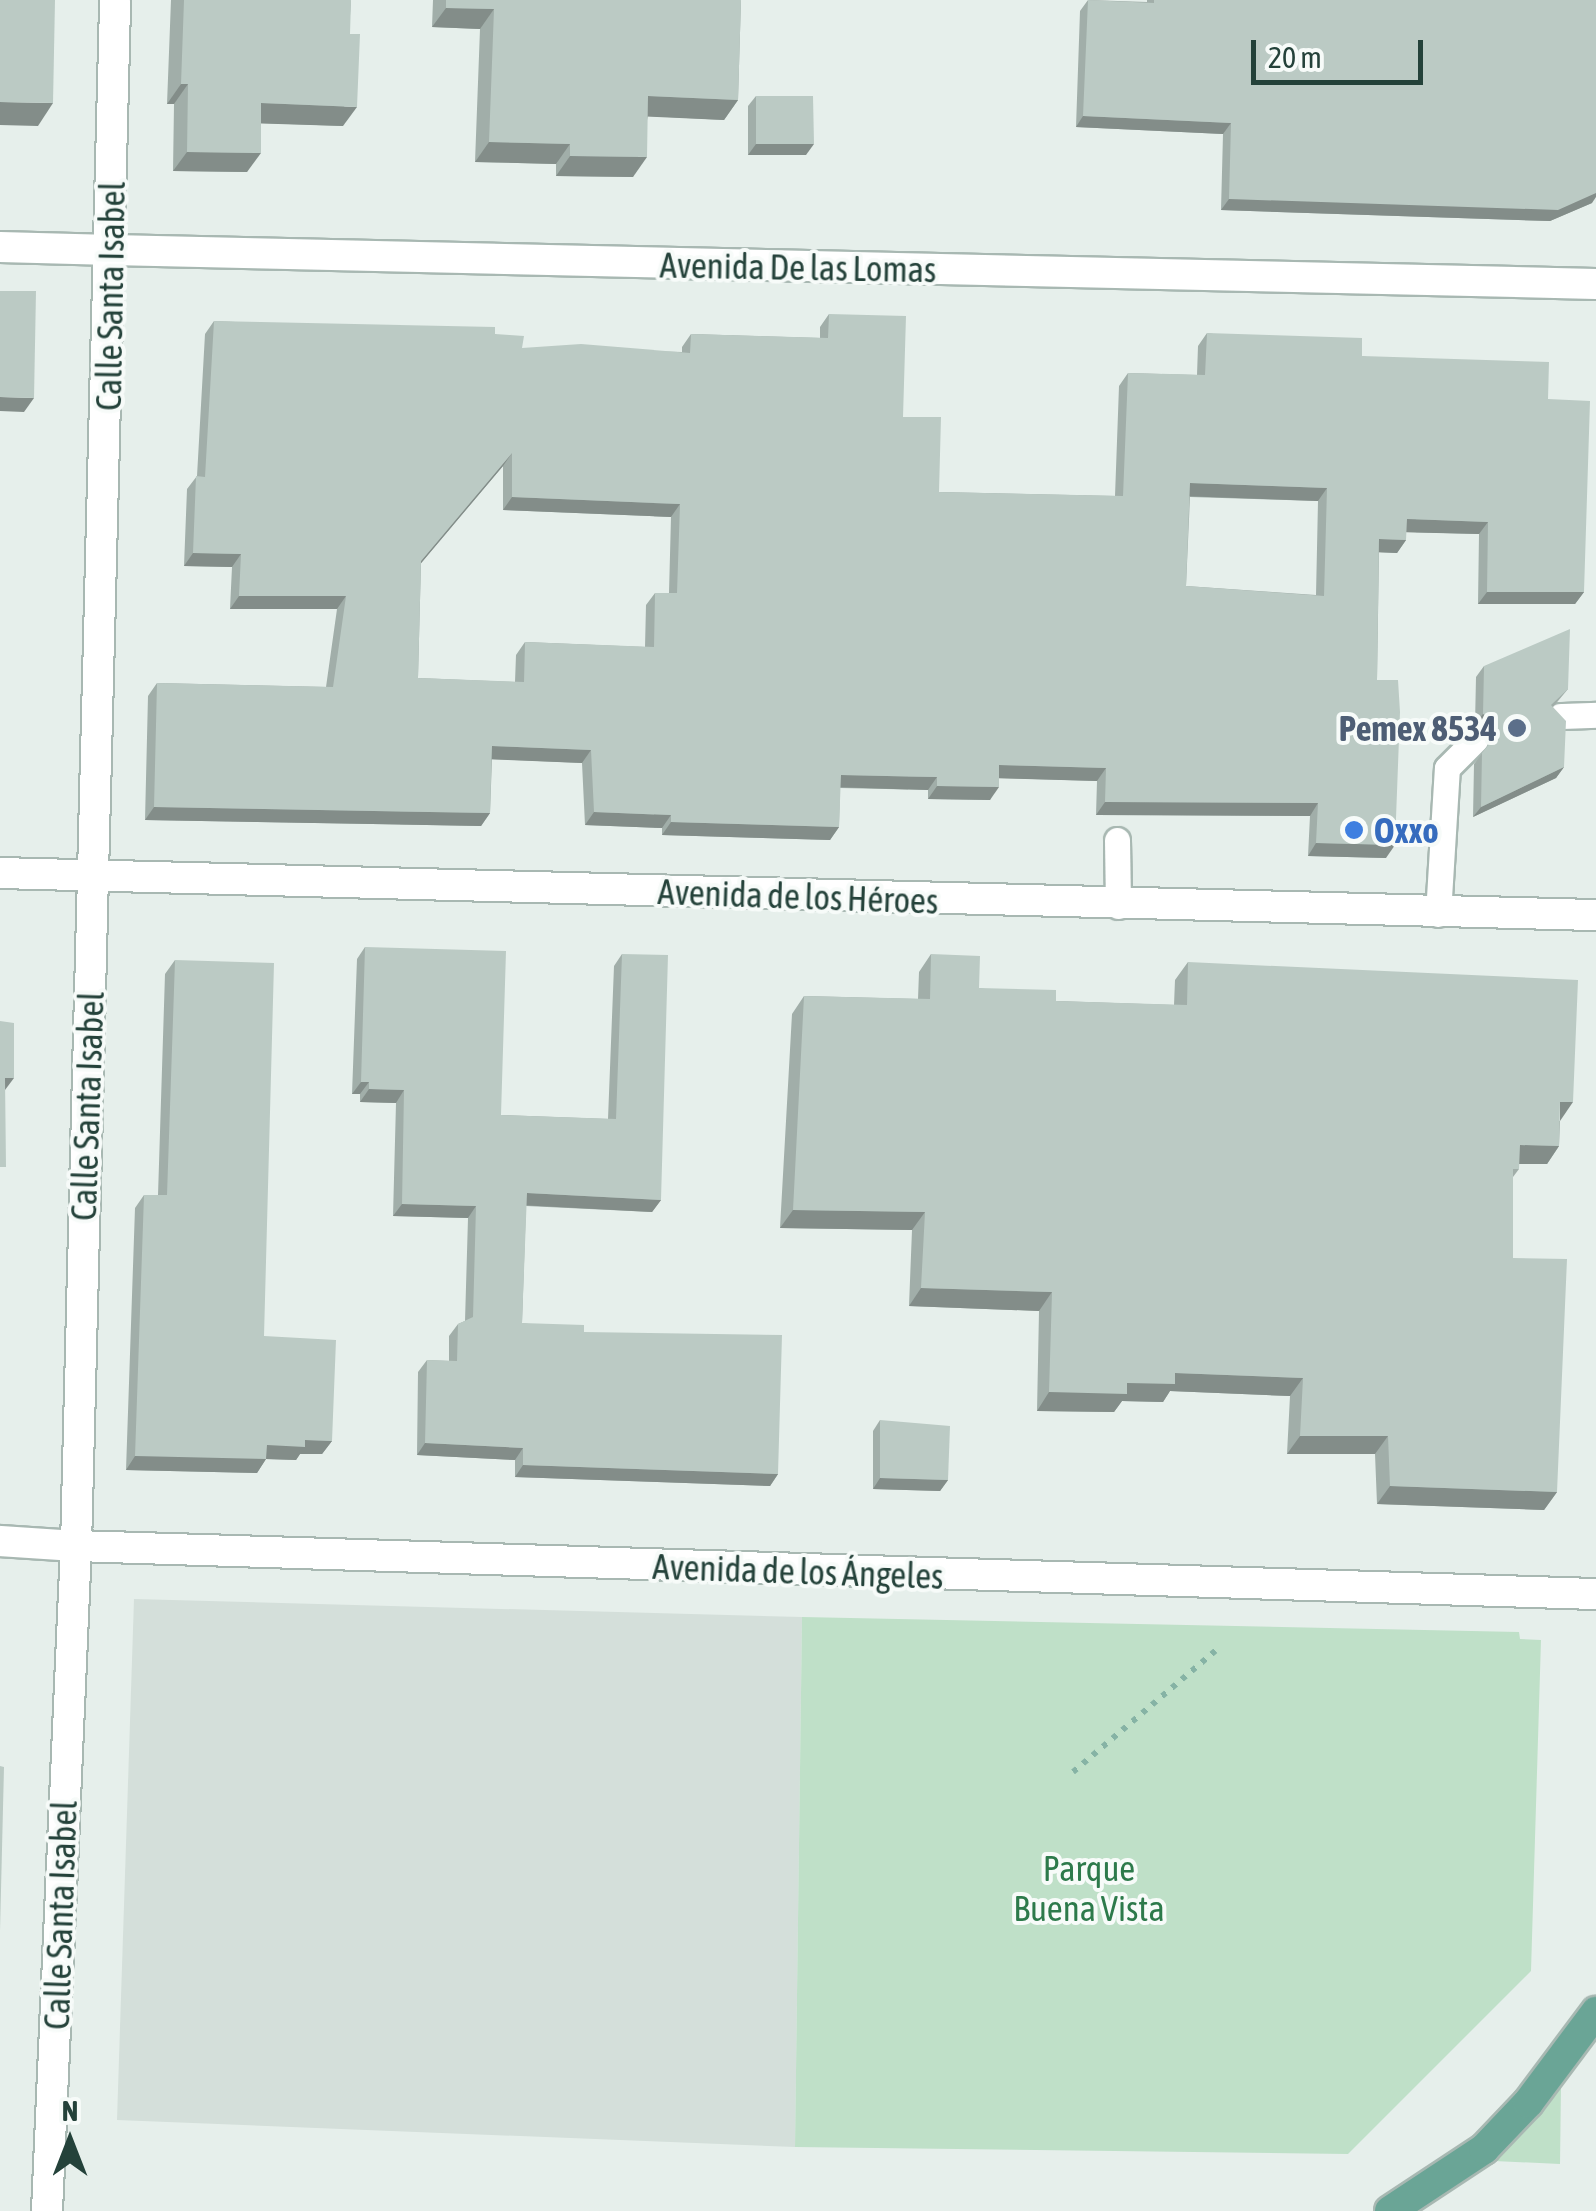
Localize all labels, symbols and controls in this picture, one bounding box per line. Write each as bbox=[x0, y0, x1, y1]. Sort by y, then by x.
scale bar bbox=[1256, 20, 1428, 82]
text: 20 m bbox=[1268, 40, 1322, 74]
street label: Calle Santa Isabel bbox=[87, 181, 133, 411]
street label: Avenida De las Lomas bbox=[659, 244, 937, 290]
place label: Pemex 8534 bbox=[1339, 707, 1497, 749]
marker: Pemex 8534 bbox=[1506, 717, 1528, 739]
place label: Oxxo bbox=[1374, 809, 1439, 851]
marker: Oxxo bbox=[1343, 819, 1365, 841]
street label: Avenida de los Héroes bbox=[657, 870, 939, 922]
street label: Calle Santa Isabel bbox=[62, 991, 112, 1221]
street label: Avenida de los Ángeles bbox=[652, 1545, 944, 1597]
street label: Calle Santa Isabel bbox=[35, 1800, 85, 2030]
park label: Parque Buena Vista bbox=[1013, 1847, 1165, 1929]
north arrow bbox=[20, 2091, 120, 2191]
text: N bbox=[62, 2095, 78, 2127]

